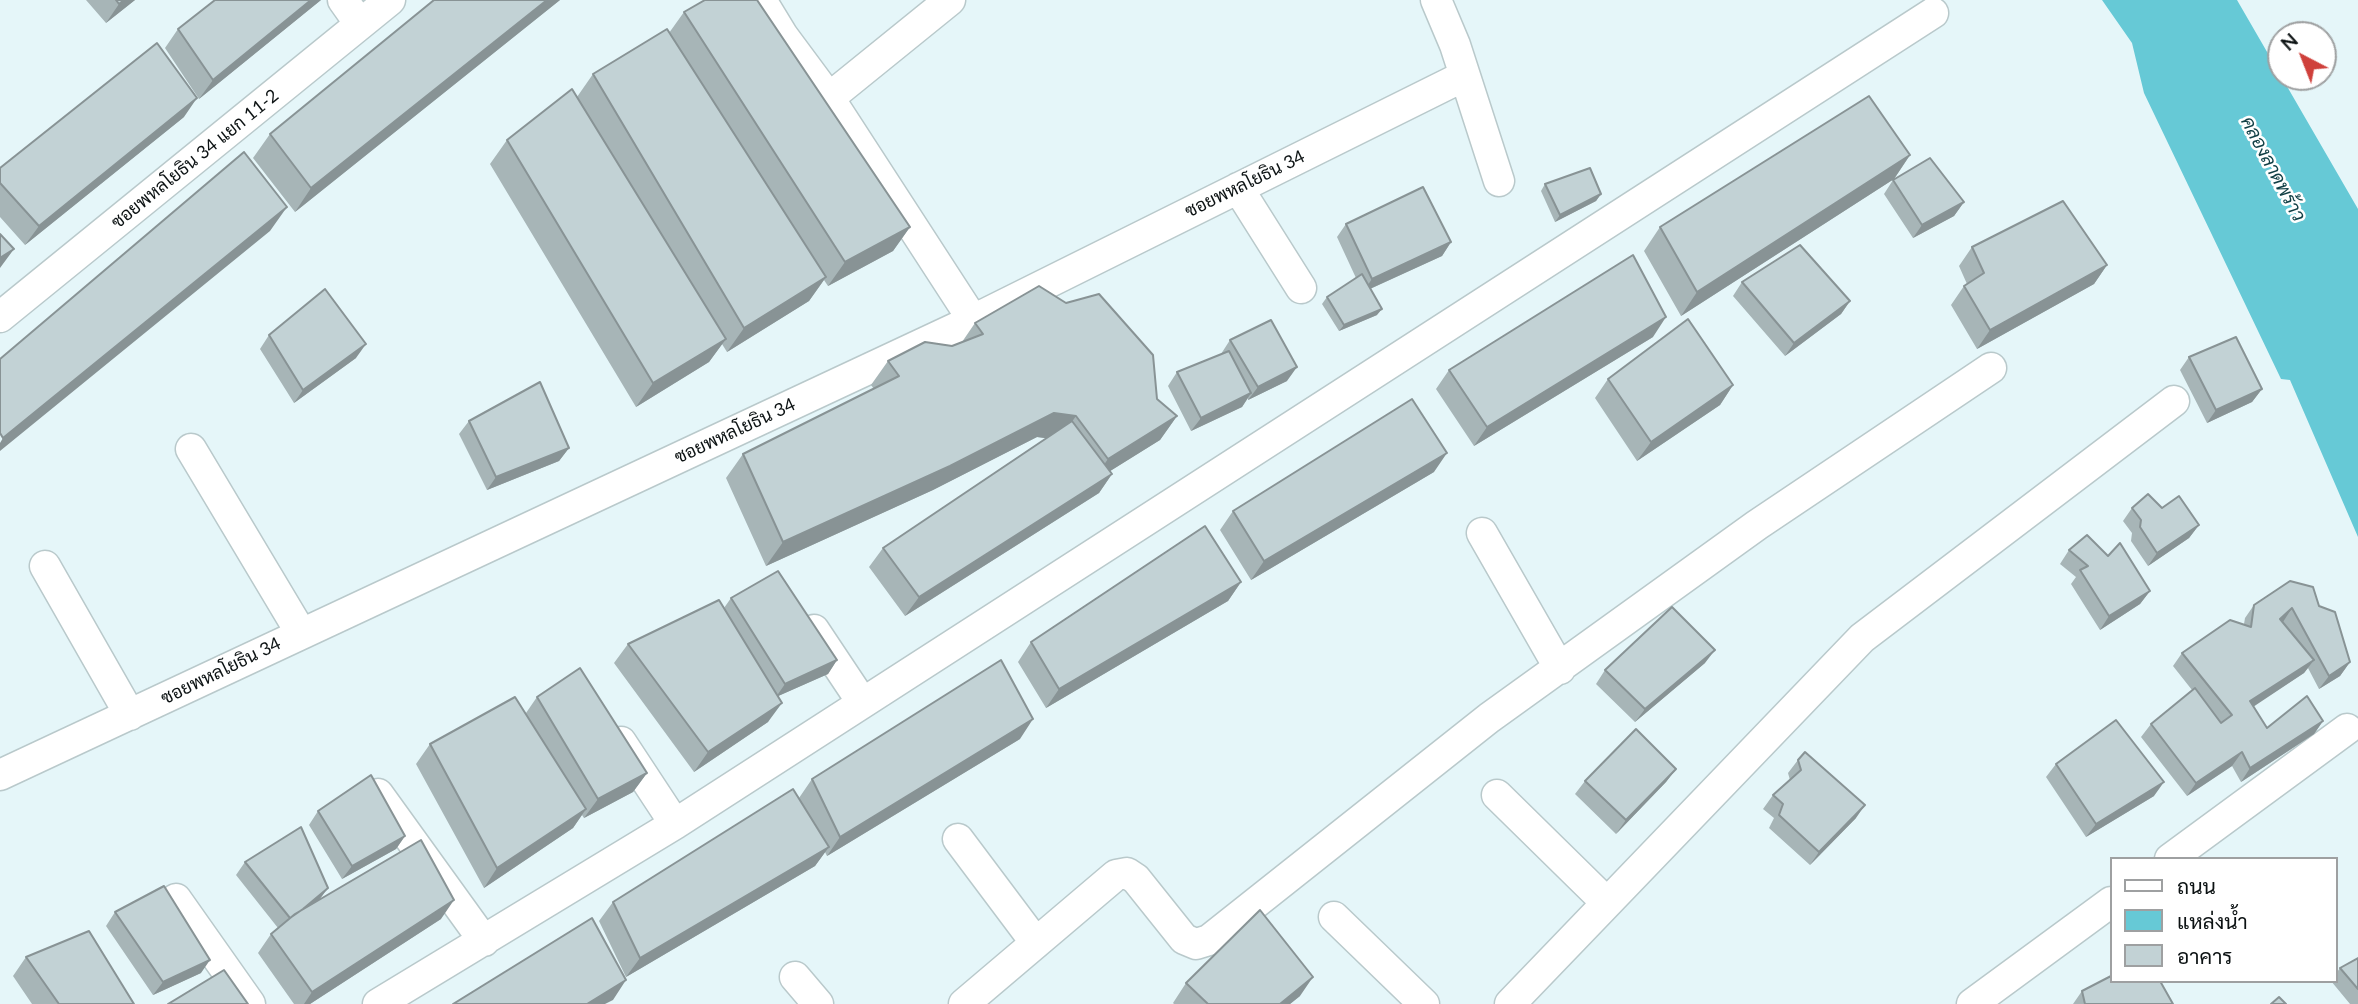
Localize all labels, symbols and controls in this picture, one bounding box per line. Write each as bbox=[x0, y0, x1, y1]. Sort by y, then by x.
north arrow bbox=[2267, 21, 2337, 91]
text: N bbox=[2276, 28, 2302, 55]
street label: ซอยพหลโยธิน 34 แยก 11-2 bbox=[107, 85, 283, 233]
water label: คลองลาดพร้าว bbox=[2236, 113, 2310, 225]
street label: ซอยพหลโยธิน 34 bbox=[1182, 146, 1308, 222]
street label: ซอยพหลโยธิน 34 bbox=[671, 394, 799, 468]
street label: ซอยพหลโยธิน 34 bbox=[158, 633, 284, 709]
legend bbox=[2110, 857, 2337, 983]
text: ถนน bbox=[2177, 873, 2216, 898]
text: แหล่งน้ำ bbox=[2177, 908, 2248, 933]
text: อาคาร bbox=[2177, 943, 2233, 968]

